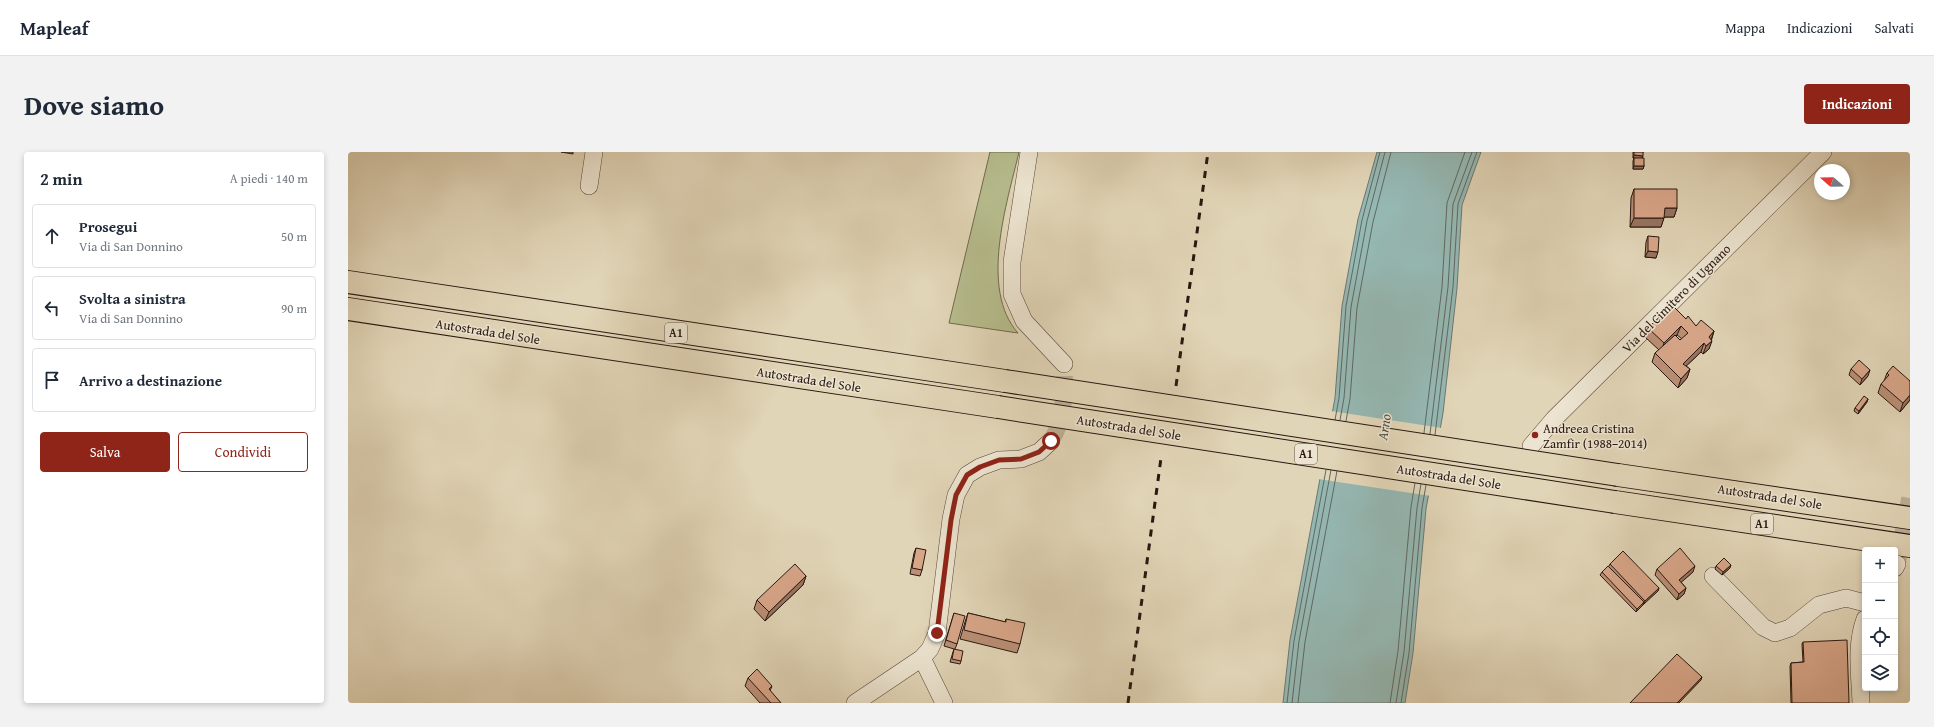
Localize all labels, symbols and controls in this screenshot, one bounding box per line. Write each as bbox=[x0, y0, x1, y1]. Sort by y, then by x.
text: Mapleaf bbox=[20, 14, 89, 42]
text: Mappa bbox=[1725, 18, 1765, 38]
text: Indicazioni bbox=[1787, 18, 1852, 38]
text: Salvati bbox=[1874, 18, 1914, 38]
text: Dove siamo bbox=[24, 84, 164, 125]
button: Indicazioni bbox=[1804, 84, 1910, 124]
north arrow bbox=[1814, 164, 1850, 200]
text: 2 min bbox=[40, 166, 82, 191]
text: A piedi · 140 m bbox=[230, 169, 308, 188]
text: Prosegui bbox=[79, 216, 137, 237]
icon: ahead bbox=[41, 225, 63, 247]
text: 50 m bbox=[281, 227, 307, 246]
text: Via di San Donnino bbox=[79, 237, 183, 256]
street label: Via del Cimitero di Ugnano bbox=[1618, 239, 1735, 357]
text: Svolta a sinistra bbox=[79, 288, 186, 309]
icon: left bbox=[41, 297, 63, 319]
text: 90 m bbox=[281, 299, 307, 318]
text: Via di San Donnino bbox=[79, 309, 183, 328]
street label: Autostrada del Sole bbox=[434, 314, 542, 349]
road number: A1 bbox=[665, 323, 687, 343]
street label: Autostrada del Sole bbox=[755, 362, 863, 397]
icon: arrive bbox=[41, 369, 63, 391]
text: Arrivo a destinazione bbox=[79, 370, 222, 391]
street label: Autostrada del Sole bbox=[1075, 410, 1183, 445]
water label: Arno bbox=[1372, 412, 1396, 443]
place label: Andreea Cristina Zamfir (1988–2014) bbox=[1543, 419, 1647, 453]
marker: Andreea Cristina Zamfir (1988–2014) bbox=[1530, 430, 1540, 440]
button: Salva bbox=[40, 432, 170, 472]
button: Condividi bbox=[178, 432, 308, 472]
route start bbox=[1042, 432, 1060, 450]
road number: A1 bbox=[1295, 444, 1317, 464]
street label: Autostrada del Sole bbox=[1395, 459, 1503, 494]
street label: Autostrada del Sole bbox=[1716, 479, 1824, 514]
road number: A1 bbox=[1751, 514, 1773, 534]
map controls bbox=[1862, 547, 1898, 691]
button: + bbox=[1862, 547, 1898, 583]
button: − bbox=[1862, 583, 1898, 619]
button: locate bbox=[1862, 619, 1898, 655]
route end bbox=[928, 624, 946, 642]
button: layers bbox=[1862, 655, 1898, 691]

